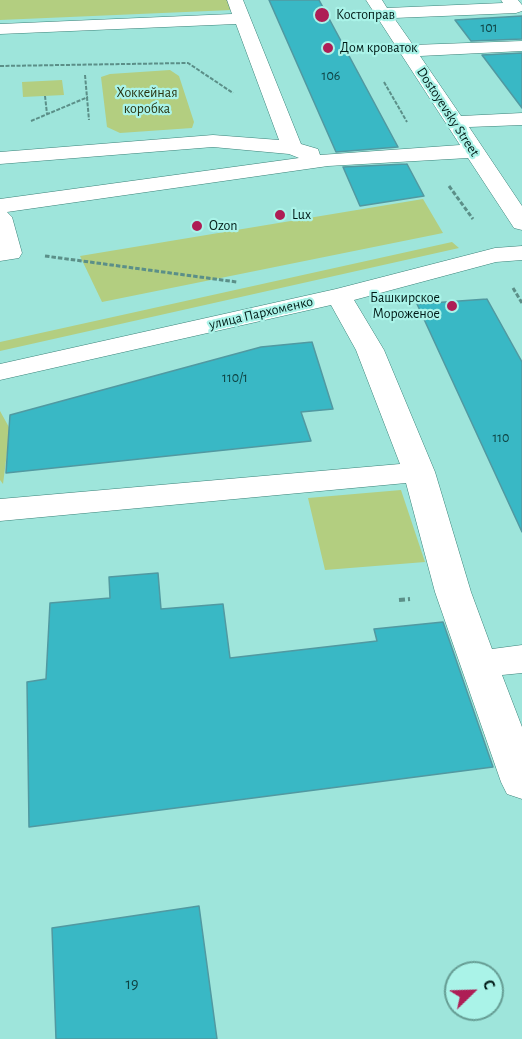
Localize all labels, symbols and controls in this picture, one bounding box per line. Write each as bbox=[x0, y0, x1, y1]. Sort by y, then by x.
marker: Костоправ bbox=[313, 6, 331, 24]
place label: Костоправ bbox=[336, 7, 395, 23]
house number: 101 bbox=[480, 20, 498, 36]
place label: Дом кроваток bbox=[340, 40, 417, 56]
marker: Дом кроваток bbox=[321, 41, 335, 55]
street label: Dostoyevsky Street bbox=[413, 64, 483, 160]
house number: 106 bbox=[322, 68, 340, 84]
park label: Хоккейная коробка bbox=[116, 85, 178, 118]
place label: Lux bbox=[292, 207, 311, 223]
marker: Lux bbox=[273, 208, 287, 222]
place label: Ozon bbox=[209, 218, 237, 234]
marker: Ozon bbox=[190, 219, 204, 233]
place label: Башкирское Мороженое bbox=[370, 290, 440, 322]
street label: улица Пархоменко bbox=[208, 293, 314, 333]
marker: Башкирское Мороженое bbox=[445, 299, 459, 313]
house number: 110/1 bbox=[222, 370, 248, 386]
house number: 110 bbox=[492, 430, 510, 446]
north arrow bbox=[444, 961, 504, 1021]
house number: 19 bbox=[125, 974, 139, 994]
text: С bbox=[480, 978, 498, 992]

